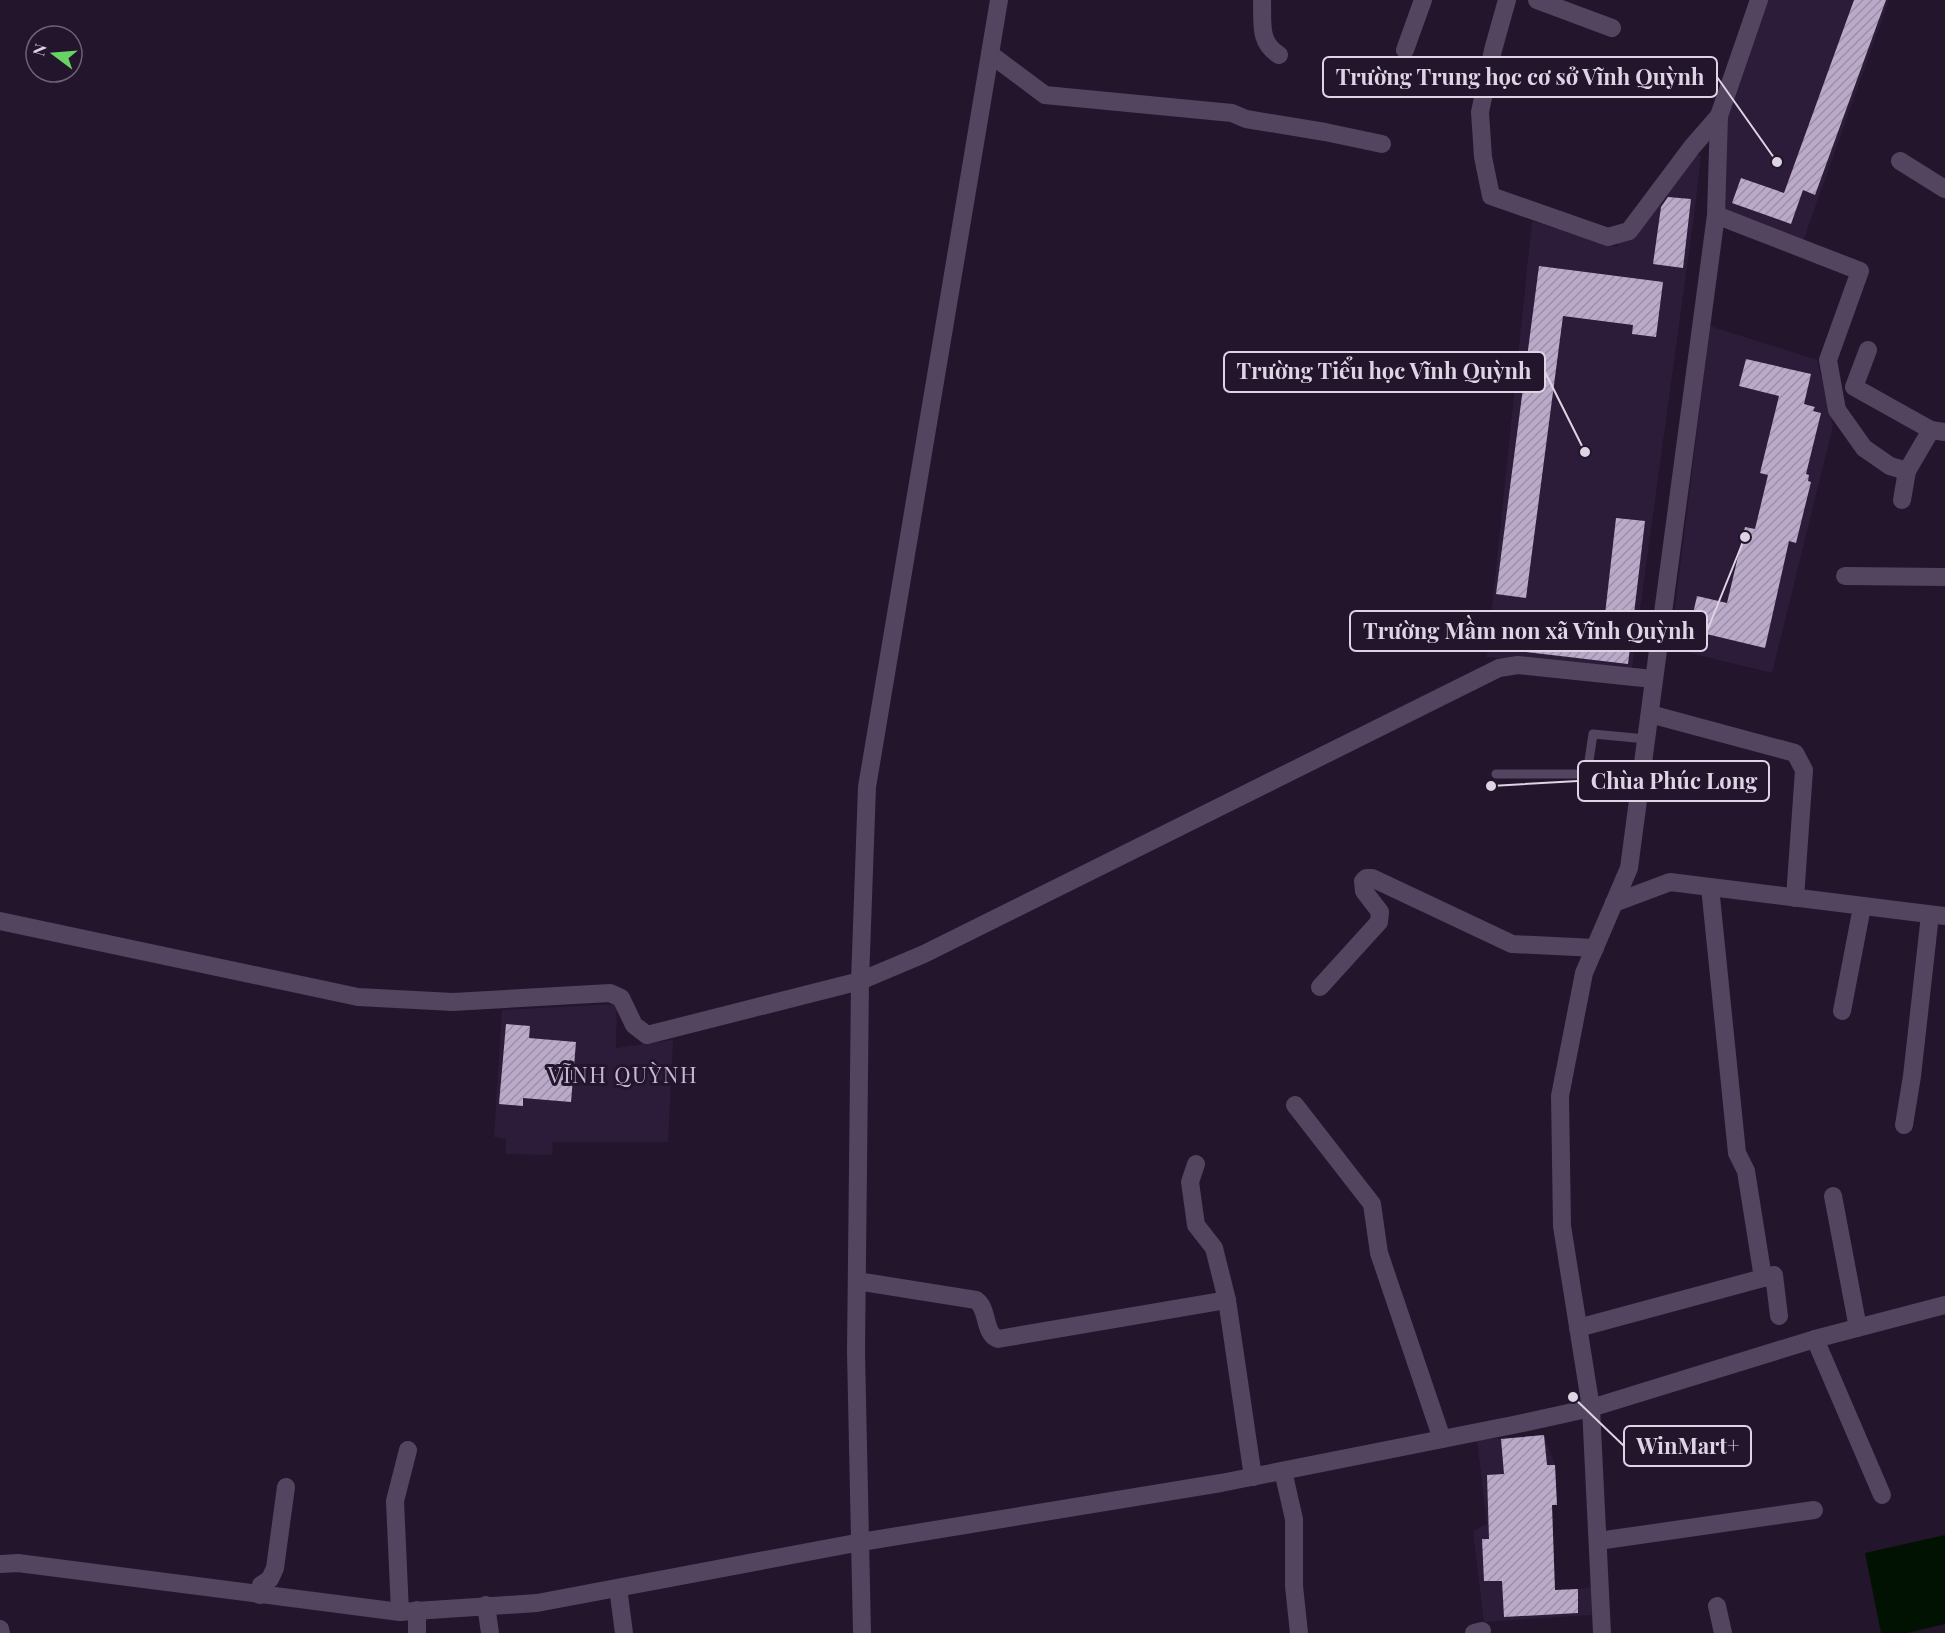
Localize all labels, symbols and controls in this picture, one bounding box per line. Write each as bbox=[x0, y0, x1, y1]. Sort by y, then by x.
north arrow bbox=[24, 24, 84, 84]
text: N bbox=[27, 41, 51, 58]
callout: Trường Trung học cơ sở Vĩnh Quỳnh bbox=[1323, 57, 1717, 97]
text: Trường Trung học cơ sở Vĩnh Quỳnh bbox=[1336, 61, 1705, 91]
callout: Trường Tiểu học Vĩnh Quỳnh bbox=[1224, 352, 1545, 392]
text: Trường Tiểu học Vĩnh Quỳnh bbox=[1237, 355, 1532, 385]
callout: Trường Mầm non xã Vĩnh Quỳnh bbox=[1350, 611, 1707, 651]
text: Trường Mầm non xã Vĩnh Quỳnh bbox=[1363, 614, 1696, 645]
callout: Chùa Phúc Long bbox=[1578, 761, 1769, 801]
text: Chùa Phúc Long bbox=[1591, 765, 1758, 795]
district label: VĨNH QUỲNH bbox=[547, 1059, 698, 1089]
callout: WinMart+ bbox=[1624, 1426, 1751, 1466]
text: WinMart+ bbox=[1635, 1430, 1740, 1460]

